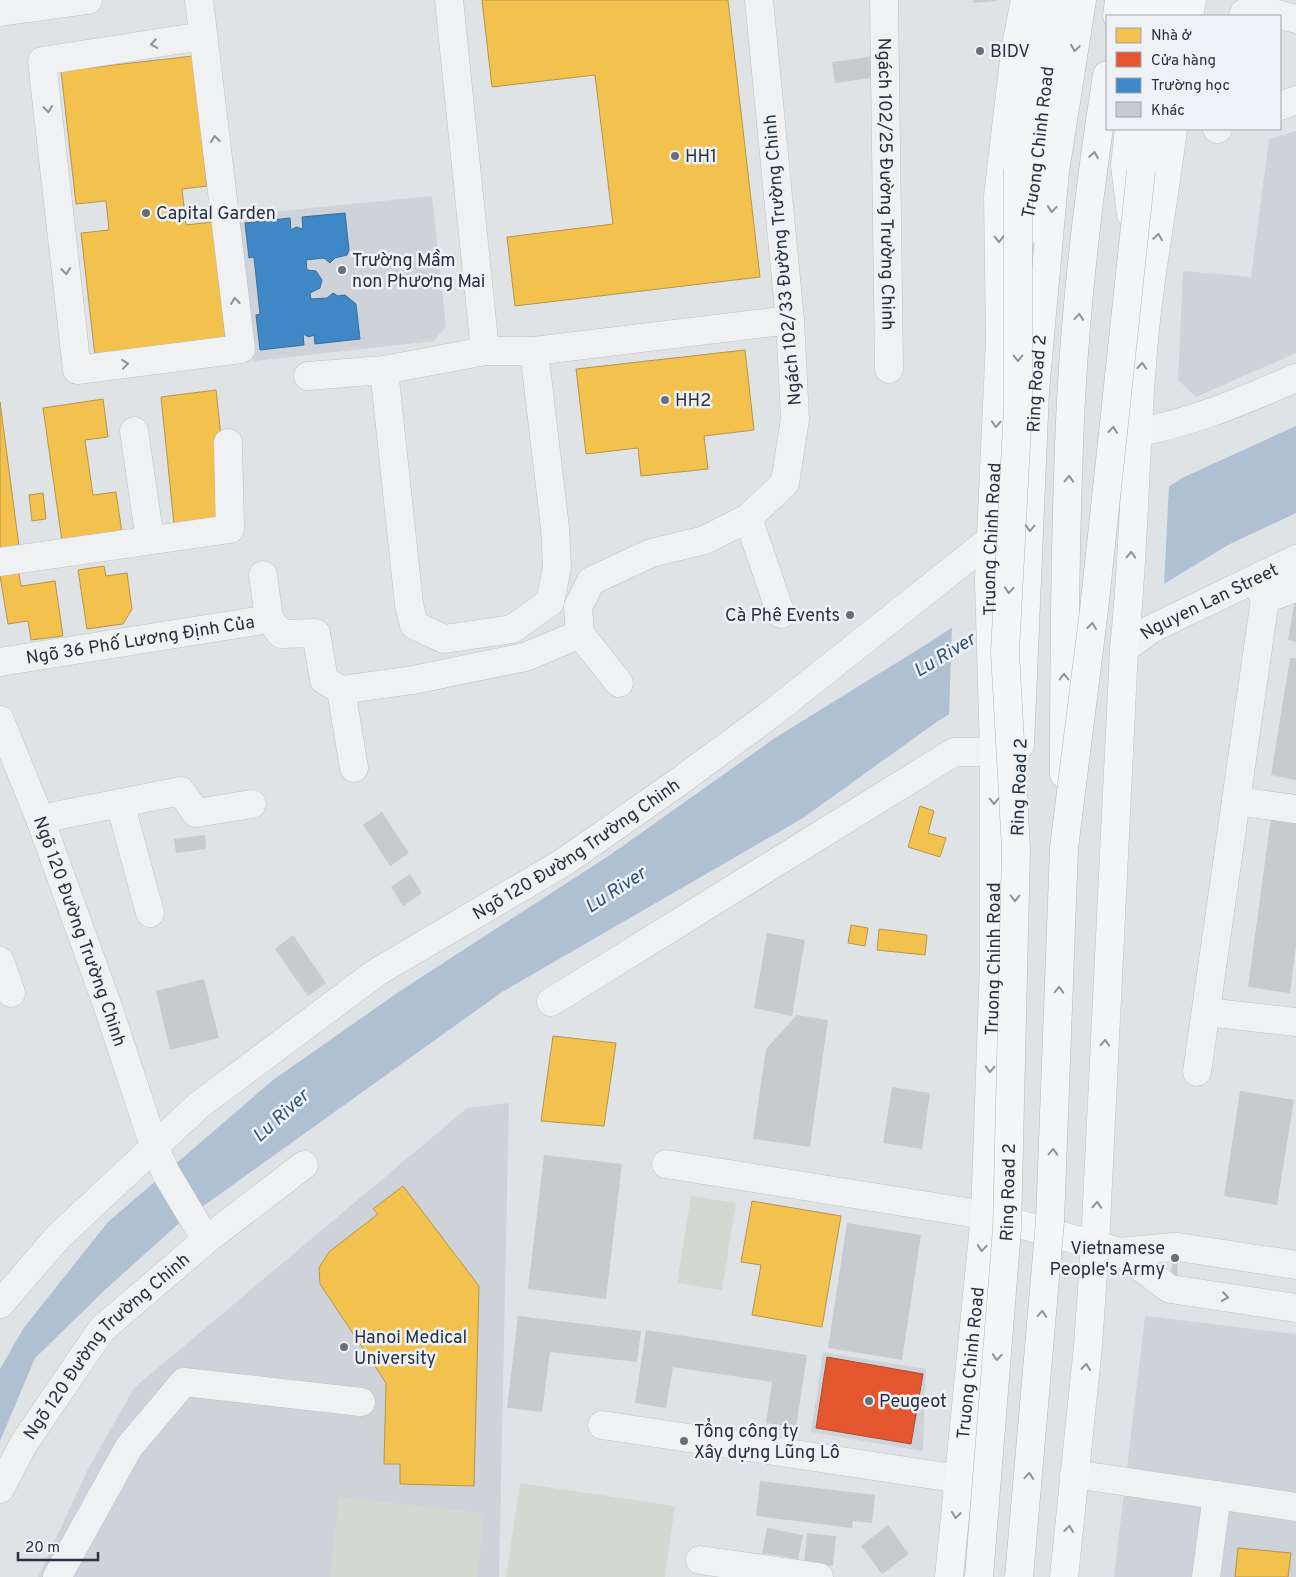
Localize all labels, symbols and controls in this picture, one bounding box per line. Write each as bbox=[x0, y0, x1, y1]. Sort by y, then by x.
legend bbox=[1106, 15, 1281, 130]
text: Nhà ở bbox=[1151, 27, 1192, 46]
street label: Ngách 102/25 Đường Trường Chinh bbox=[872, 37, 898, 331]
one-way arrow bbox=[150, 38, 159, 48]
place label: BIDV bbox=[990, 41, 1030, 64]
one-way arrow bbox=[1070, 44, 1080, 53]
marker: BIDV bbox=[974, 45, 986, 57]
text: Cửa hàng bbox=[1151, 52, 1216, 71]
street label: Truong Chinh Road bbox=[1018, 65, 1060, 221]
text: Trường học bbox=[1151, 77, 1230, 96]
text: Khác bbox=[1151, 102, 1185, 121]
one-way arrow bbox=[42, 106, 53, 114]
street label: Ngách 102/33 Đường Trường Chinh bbox=[759, 113, 808, 406]
one-way arrow bbox=[211, 135, 221, 144]
place label: HH1 bbox=[685, 146, 717, 169]
marker: HH1 bbox=[669, 150, 681, 162]
one-way arrow bbox=[1089, 151, 1099, 160]
place label: Capital Garden bbox=[156, 203, 276, 226]
one-way arrow bbox=[1047, 205, 1058, 213]
marker: Capital Garden bbox=[140, 207, 152, 219]
one-way arrow bbox=[1152, 233, 1163, 241]
one-way arrow bbox=[994, 236, 1004, 244]
place label: Trường Mầm non Phương Mai bbox=[352, 249, 485, 294]
marker: Trường Mầm non Phương Mai bbox=[336, 264, 348, 276]
one-way arrow bbox=[60, 267, 71, 275]
one-way arrow bbox=[231, 296, 241, 305]
one-way arrow bbox=[1073, 313, 1084, 321]
street label: Ring Road 2 bbox=[1023, 333, 1053, 433]
one-way arrow bbox=[1013, 354, 1023, 362]
one-way arrow bbox=[121, 359, 130, 369]
one-way arrow bbox=[1136, 362, 1147, 370]
place label: HH2 bbox=[675, 390, 711, 413]
marker: HH2 bbox=[659, 394, 671, 406]
one-way arrow bbox=[991, 420, 1001, 428]
one-way arrow bbox=[1107, 425, 1118, 433]
street label: Truong Chinh Road bbox=[979, 462, 1007, 616]
one-way arrow bbox=[1063, 475, 1074, 483]
one-way arrow bbox=[1024, 524, 1035, 532]
one-way arrow bbox=[1126, 550, 1136, 558]
street label: Nguyen Lan Street bbox=[1136, 559, 1282, 646]
one-way arrow bbox=[1003, 586, 1014, 594]
place label: Cà Phê Events bbox=[725, 605, 840, 628]
marker: Cà Phê Events bbox=[844, 609, 856, 621]
street label: Ngõ 36 Phố Lương Định Của bbox=[24, 611, 256, 671]
one-way arrow bbox=[1086, 622, 1096, 630]
water label: Lu River bbox=[910, 627, 982, 684]
one-way arrow bbox=[1059, 672, 1069, 680]
street label: Ring Road 2 bbox=[1007, 738, 1034, 837]
street label: Ngõ 120 Đường Trường Chinh bbox=[469, 774, 685, 926]
one-way arrow bbox=[989, 798, 999, 805]
street label: Ngõ 120 Đường Trường Chinh bbox=[27, 813, 130, 1050]
water label: Lu River bbox=[581, 861, 653, 919]
street label: Truong Chinh Road bbox=[981, 882, 1007, 1036]
one-way arrow bbox=[1010, 894, 1020, 902]
one-way arrow bbox=[1053, 986, 1064, 994]
one-way arrow bbox=[1100, 1038, 1111, 1046]
one-way arrow bbox=[985, 1065, 996, 1073]
water label: Lu River bbox=[248, 1084, 316, 1148]
street label: Ring Road 2 bbox=[996, 1143, 1022, 1242]
one-way arrow bbox=[1047, 1148, 1058, 1156]
one-way arrow bbox=[1092, 1201, 1103, 1209]
place label: Vietnamese People's Army bbox=[1049, 1238, 1165, 1282]
one-way arrow bbox=[976, 1245, 987, 1253]
street label: Ngõ 120 Đường Trường Chinh bbox=[19, 1249, 195, 1445]
marker: Vietnamese People's Army bbox=[1169, 1252, 1181, 1264]
street label: Truong Chinh Road bbox=[953, 1286, 991, 1441]
one-way arrow bbox=[1221, 1292, 1230, 1302]
one-way arrow bbox=[1037, 1310, 1048, 1318]
place label: Hanoi Medical University bbox=[354, 1327, 467, 1371]
marker: Hanoi Medical University bbox=[338, 1341, 350, 1353]
one-way arrow bbox=[992, 1353, 1003, 1361]
one-way arrow bbox=[1080, 1363, 1091, 1371]
place label: Peugeot bbox=[879, 1391, 947, 1414]
marker: Peugeot bbox=[863, 1395, 875, 1407]
place label: Tổng công ty Xây dựng Lũng Lô bbox=[694, 1417, 840, 1465]
marker: Tổng công ty Xây dựng Lũng Lô bbox=[678, 1435, 690, 1447]
one-way arrow bbox=[1023, 1472, 1034, 1480]
one-way arrow bbox=[951, 1511, 962, 1519]
one-way arrow bbox=[1063, 1524, 1074, 1532]
scale bar bbox=[18, 1530, 98, 1562]
text: 20 m bbox=[25, 1539, 60, 1558]

